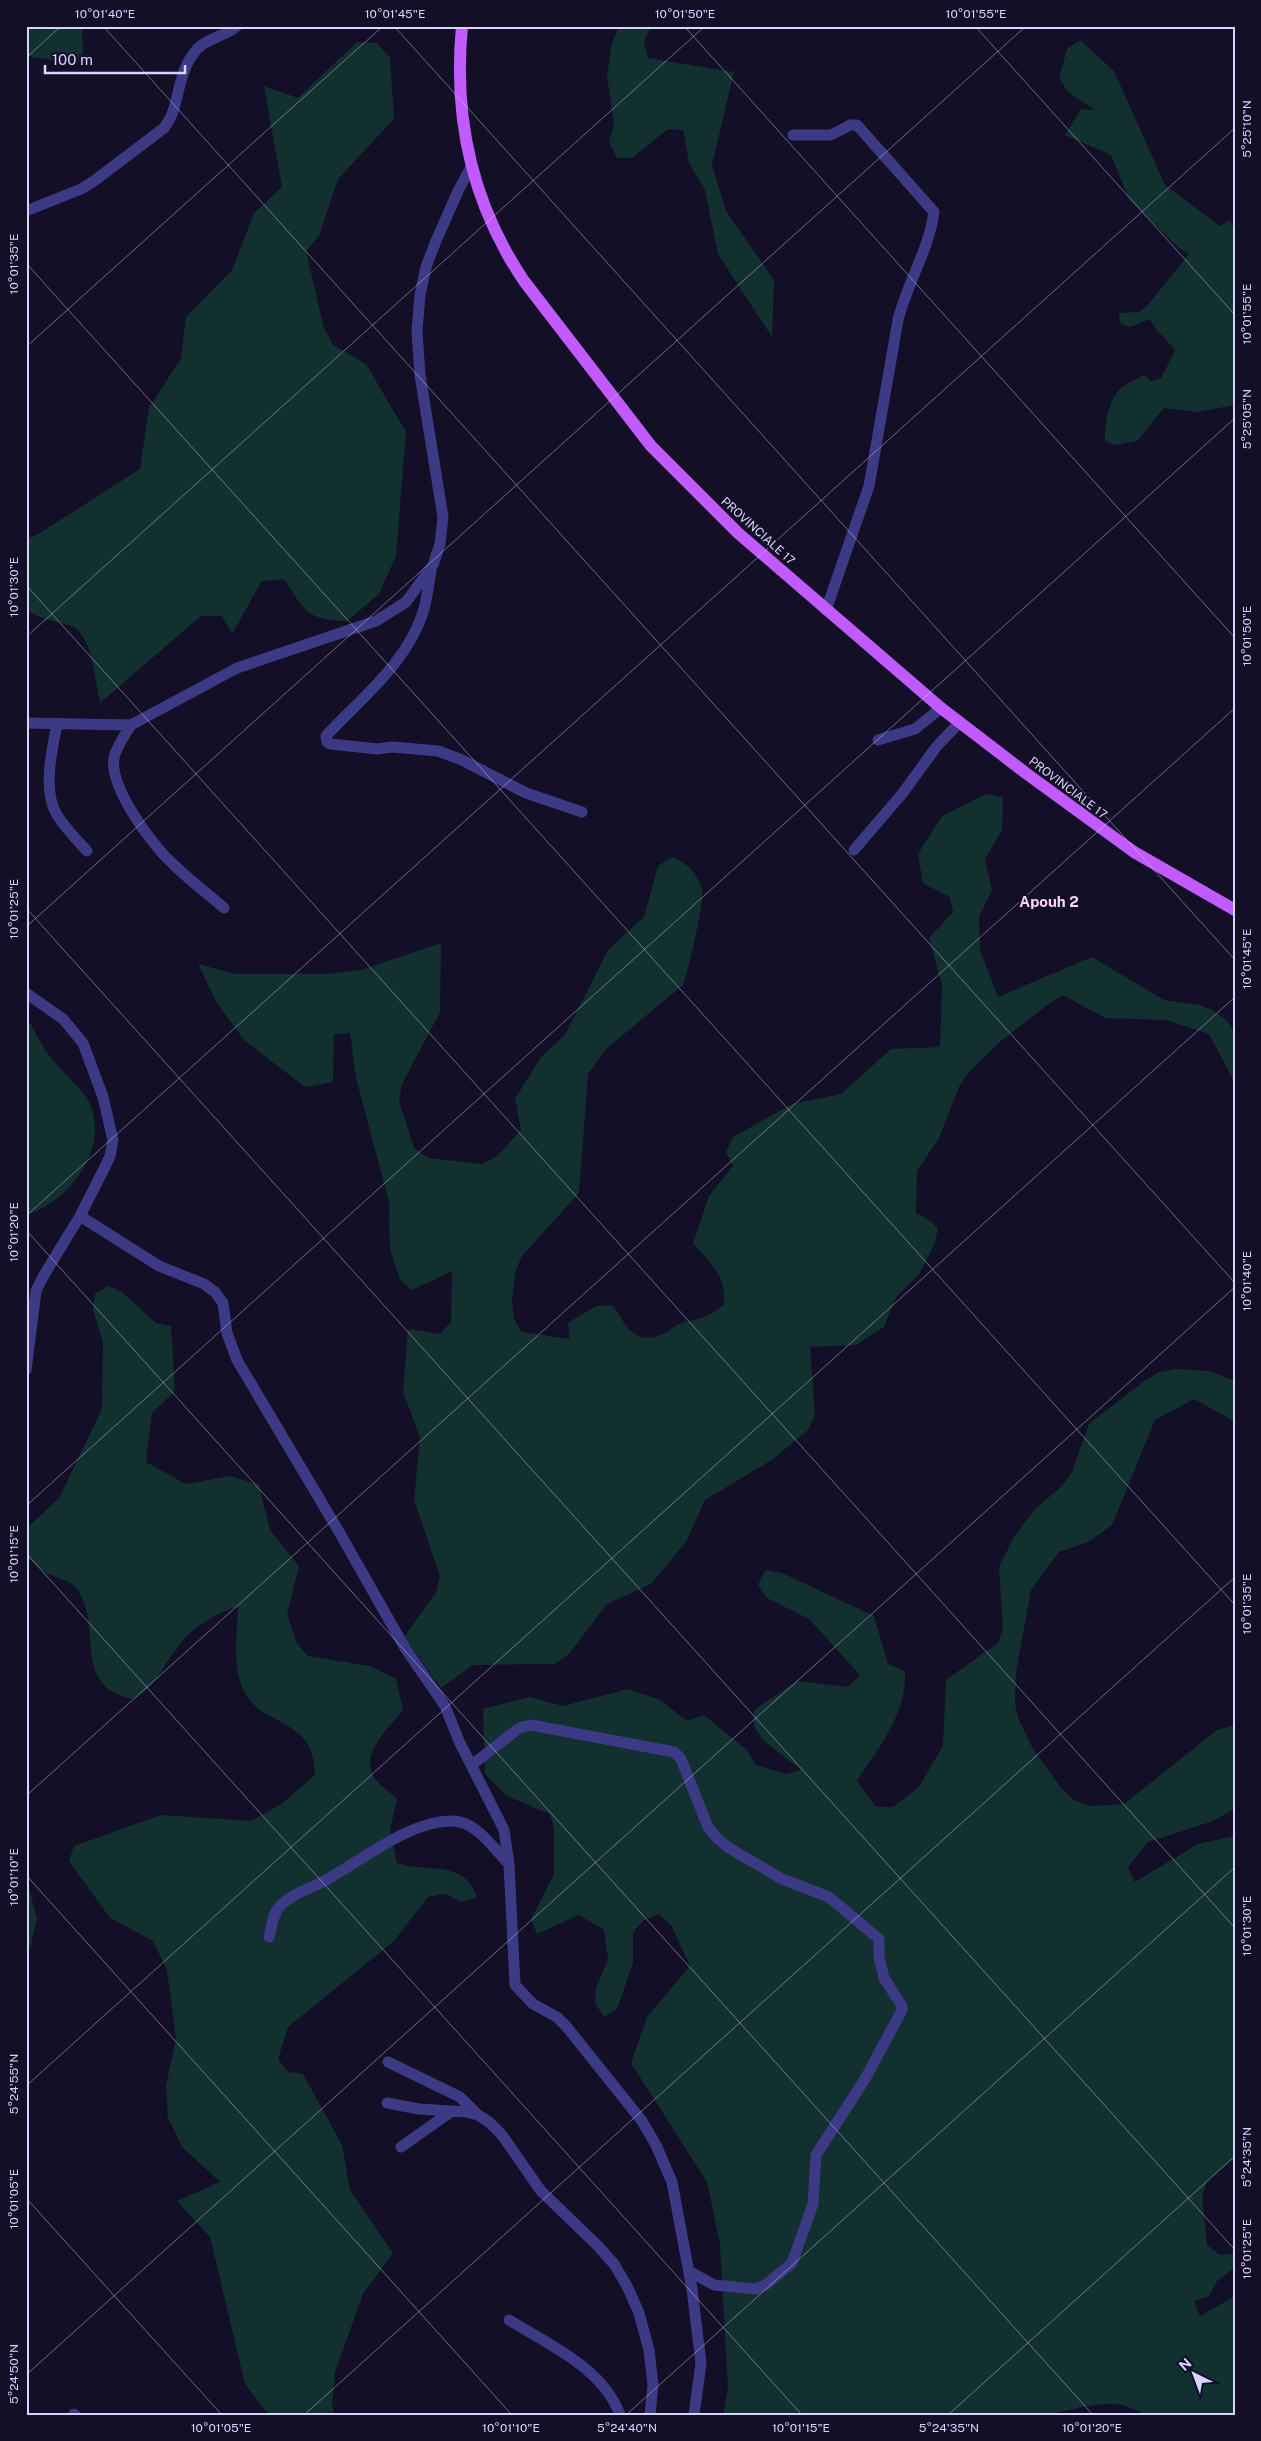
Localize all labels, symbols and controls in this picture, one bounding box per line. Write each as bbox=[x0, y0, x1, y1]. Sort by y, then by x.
text: 10°01'40"E bbox=[75, 7, 135, 21]
text: 10°01'45"E bbox=[365, 7, 425, 21]
text: 10°01'50"E bbox=[655, 7, 715, 21]
text: 10°01'55"E bbox=[946, 7, 1006, 21]
scale bar bbox=[45, 42, 185, 74]
text: 100 m bbox=[52, 51, 93, 68]
text: 5°25'10"N bbox=[1240, 100, 1254, 158]
text: 10°01'35"E bbox=[7, 234, 21, 294]
text: 10°01'55"E bbox=[1240, 284, 1254, 344]
text: 5°25'05"N bbox=[1240, 389, 1254, 449]
street label: PROVINCIALE 17 bbox=[718, 494, 798, 568]
text: 10°01'30"E bbox=[7, 557, 21, 617]
text: 10°01'50"E bbox=[1240, 606, 1254, 666]
street label: PROVINCIALE 17 bbox=[1026, 754, 1110, 822]
text: 10°01'25"E bbox=[7, 879, 21, 939]
district label: Apouh 2 bbox=[1019, 893, 1079, 910]
text: 10°01'45"E bbox=[1240, 929, 1254, 989]
text: 10°01'20"E bbox=[7, 1202, 21, 1262]
text: 10°01'40"E bbox=[1240, 1251, 1254, 1311]
text: 10°01'15"E bbox=[7, 1525, 21, 1583]
text: 10°01'35"E bbox=[1240, 1574, 1254, 1634]
text: 10°01'10"E bbox=[7, 1848, 21, 1906]
text: 10°01'30"E bbox=[1240, 1896, 1254, 1956]
text: 5°24'55"N bbox=[7, 2054, 21, 2114]
text: 5°24'35"N bbox=[1240, 2127, 1254, 2187]
text: 10°01'05"E bbox=[7, 2169, 21, 2229]
text: 10°01'25"E bbox=[1240, 2219, 1254, 2279]
text: 5°24'50"N bbox=[7, 2344, 21, 2404]
north arrow bbox=[1168, 2348, 1218, 2398]
text: N bbox=[1176, 2355, 1195, 2374]
text: 10°01'05"E bbox=[191, 2421, 251, 2435]
text: 10°01'10"E bbox=[482, 2421, 540, 2435]
text: 5°24'40"N bbox=[597, 2421, 657, 2435]
text: 10°01'15"E bbox=[772, 2421, 830, 2435]
text: 5°24'35"N bbox=[919, 2421, 979, 2435]
text: 10°01'20"E bbox=[1062, 2421, 1122, 2435]

